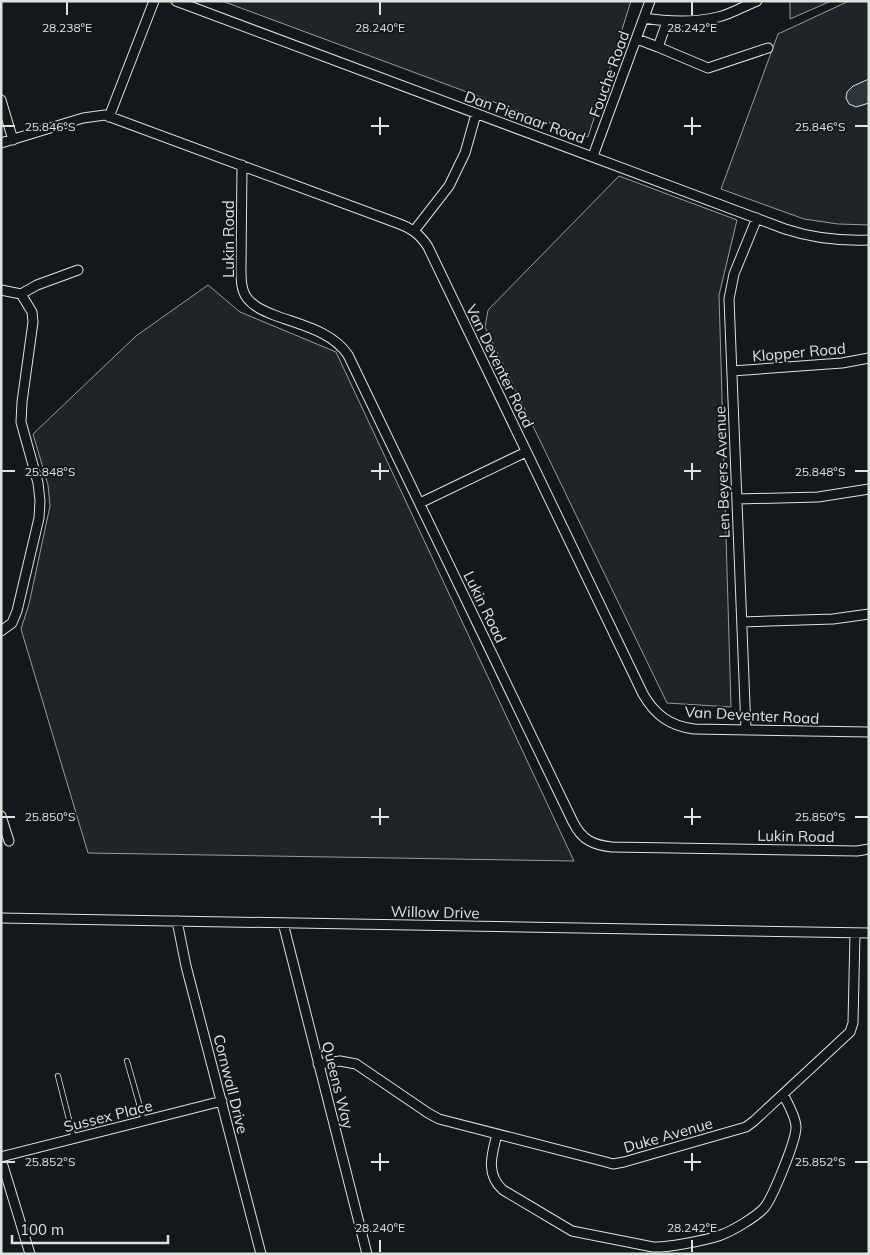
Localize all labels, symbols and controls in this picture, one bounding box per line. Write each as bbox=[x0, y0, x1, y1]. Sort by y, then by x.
text: 28.238°E bbox=[42, 20, 92, 35]
text: 28.240°E bbox=[355, 20, 405, 35]
text: 28.242°E bbox=[667, 20, 717, 35]
street label: Fouche Road bbox=[585, 28, 633, 120]
street label: Dan Pienaar Road bbox=[462, 86, 588, 148]
text: 25.846°S bbox=[25, 119, 75, 134]
text: 25.846°S bbox=[795, 119, 845, 134]
street label: Lukin Road bbox=[219, 200, 238, 278]
street label: Van Deventer Road bbox=[462, 301, 538, 431]
street label: Klopper Road bbox=[751, 338, 847, 366]
street label: Len Beyers Avenue bbox=[710, 406, 734, 538]
text: 25.848°S bbox=[25, 464, 75, 479]
text: 25.848°S bbox=[795, 464, 845, 479]
street label: Lukin Road bbox=[459, 568, 511, 646]
street label: Van Deventer Road bbox=[684, 702, 820, 728]
text: 25.850°S bbox=[25, 809, 75, 824]
text: 25.850°S bbox=[795, 809, 845, 824]
street label: Lukin Road bbox=[757, 826, 835, 846]
street label: Willow Drive bbox=[390, 902, 480, 922]
street label: Cornwall Drive bbox=[209, 1032, 253, 1136]
street label: Queens Way bbox=[318, 1039, 358, 1131]
street label: Sussex Place bbox=[62, 1096, 154, 1136]
street label: Duke Avenue bbox=[621, 1113, 715, 1157]
text: 25.852°S bbox=[25, 1154, 75, 1169]
text: 25.852°S bbox=[795, 1154, 845, 1169]
scale bar bbox=[12, 1212, 169, 1244]
text: 100 m bbox=[20, 1220, 64, 1239]
text: 28.240°E bbox=[355, 1220, 405, 1235]
text: 28.242°E bbox=[667, 1220, 717, 1235]

